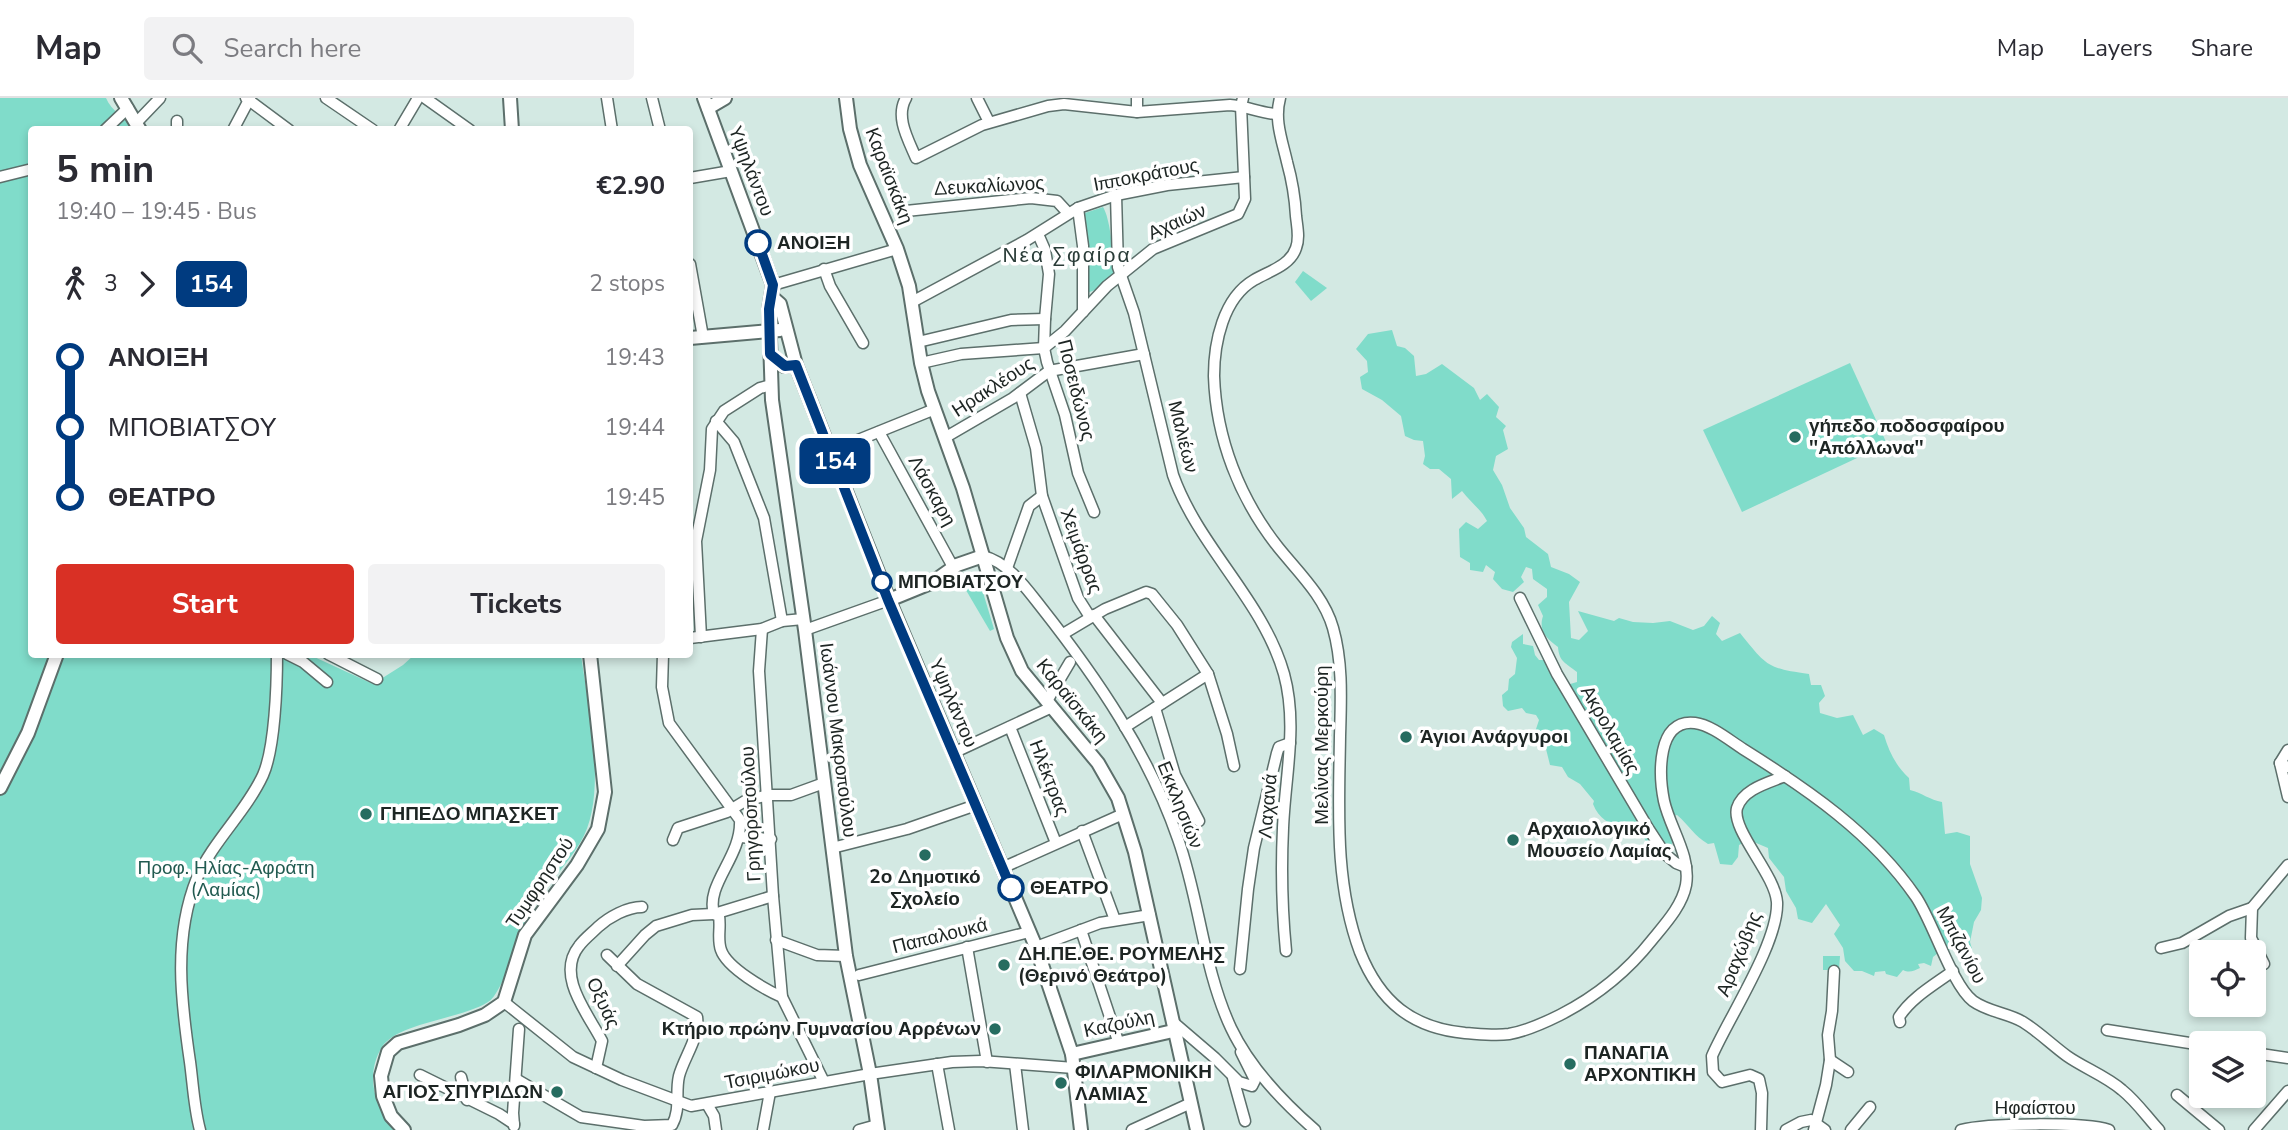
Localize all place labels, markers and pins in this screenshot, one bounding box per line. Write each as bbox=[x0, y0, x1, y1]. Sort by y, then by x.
marker: ΑΝΟΙΞΗ bbox=[745, 230, 771, 256]
place label: ΑΝΟΙΞΗ bbox=[777, 230, 850, 256]
place label: γήπεδο ποδοσφαίρου ''Απόλλωνα'' bbox=[1809, 413, 2005, 461]
marker: γήπεδο ποδοσφαίρου ''Απόλλωνα'' bbox=[1787, 429, 1803, 445]
place label: ΜΠΟΒΙΑΤΣΟΥ bbox=[898, 569, 1024, 595]
marker: ΜΠΟΒΙΑΤΣΟΥ bbox=[872, 572, 892, 592]
place label: Άγιοι Ανάργυροι bbox=[1420, 724, 1568, 750]
marker: Άγιοι Ανάργυροι bbox=[1398, 729, 1414, 745]
place label: ΓΗΠΕΔΟ ΜΠΑΣΚΕΤ bbox=[380, 801, 559, 827]
marker: ΓΗΠΕΔΟ ΜΠΑΣΚΕΤ bbox=[358, 806, 374, 822]
place label: Αρχαιολογικό Μουσείο Λαμίας bbox=[1527, 816, 1672, 864]
marker: Αρχαιολογικό Μουσείο Λαμίας bbox=[1505, 832, 1521, 848]
marker: 2ο Δημοτικό Σχολείο bbox=[917, 847, 933, 863]
place label: 2ο Δημοτικό Σχολείο bbox=[869, 864, 981, 912]
marker: ΘΕΑΤΡΟ bbox=[998, 875, 1024, 901]
place label: ΘΕΑΤΡΟ bbox=[1030, 875, 1109, 901]
place label: ΔΗ.ΠΕ.ΘΕ. ΡΟΥΜΕΛΗΣ (Θερινό Θεάτρο) bbox=[1018, 941, 1225, 989]
marker: ΔΗ.ΠΕ.ΘΕ. ΡΟΥΜΕΛΗΣ (Θερινό Θεάτρο) bbox=[996, 957, 1012, 973]
place label: Κτήριο πρώην Γυμνασίου Αρρένων bbox=[662, 1016, 981, 1042]
marker: Κτήριο πρώην Γυμνασίου Αρρένων bbox=[987, 1021, 1003, 1037]
place label: ΠΑΝΑΓΙΑ ΑΡΧΟΝΤΙΚΗ bbox=[1584, 1040, 1696, 1088]
marker: ΠΑΝΑΓΙΑ ΑΡΧΟΝΤΙΚΗ bbox=[1562, 1056, 1578, 1072]
place label: ΦΙΛΑΡΜΟΝΙΚΗ ΛΑΜΙΑΣ bbox=[1075, 1059, 1212, 1107]
marker: ΦΙΛΑΡΜΟΝΙΚΗ ΛΑΜΙΑΣ bbox=[1053, 1075, 1069, 1091]
place label: ΑΓΙΟΣ ΣΠΥΡΙΔΩΝ bbox=[382, 1079, 543, 1105]
marker: ΑΓΙΟΣ ΣΠΥΡΙΔΩΝ bbox=[549, 1084, 565, 1100]

